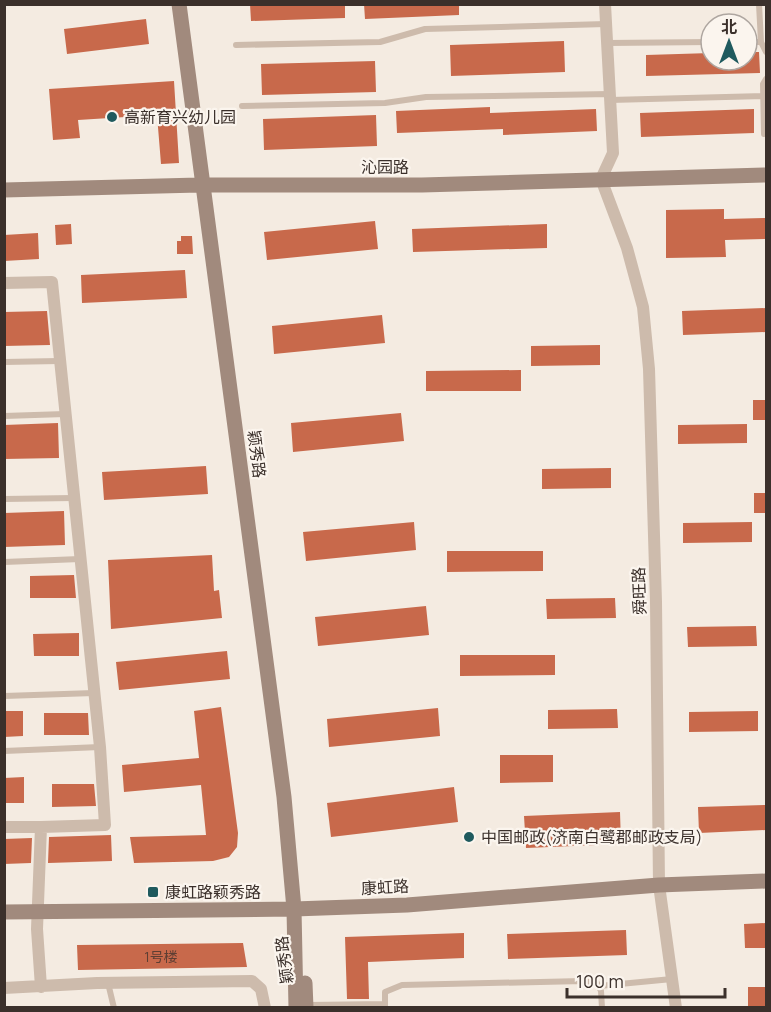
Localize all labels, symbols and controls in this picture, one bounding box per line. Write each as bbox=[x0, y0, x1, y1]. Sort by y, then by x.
north arrow bbox=[699, 12, 759, 72]
text: 北 bbox=[721, 16, 737, 38]
place label: 高新育兴幼儿园 bbox=[124, 106, 236, 128]
marker: 高新育兴幼儿园 bbox=[105, 110, 119, 124]
street label: 沁园路 bbox=[361, 156, 409, 178]
street label: 颖秀路 bbox=[243, 429, 271, 479]
street label: 舜旺路 bbox=[627, 567, 651, 615]
place label: 中国邮政(济南白鹭郡邮政支局) bbox=[481, 826, 703, 848]
marker: 中国邮政(济南白鹭郡邮政支局) bbox=[462, 830, 476, 844]
street label: 康虹路 bbox=[360, 875, 410, 899]
place label: 康虹路颖秀路 bbox=[165, 881, 261, 903]
marker: 康虹路颖秀路 bbox=[146, 885, 160, 899]
street label: 颖秀路 bbox=[270, 935, 298, 985]
house number: 1号楼 bbox=[144, 947, 178, 966]
scale bar bbox=[567, 961, 724, 999]
text: 100 m bbox=[576, 969, 624, 993]

